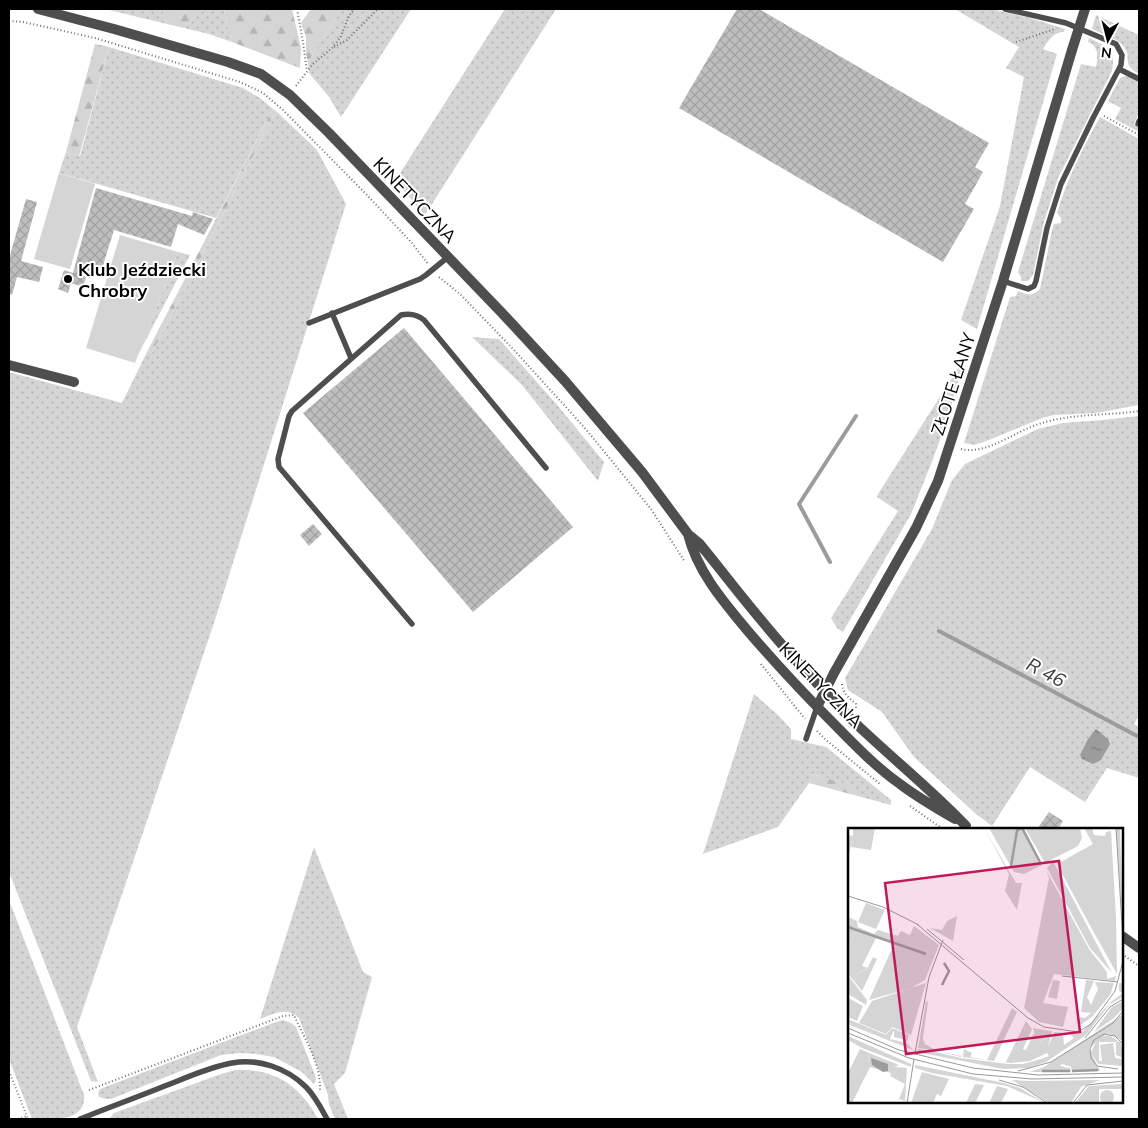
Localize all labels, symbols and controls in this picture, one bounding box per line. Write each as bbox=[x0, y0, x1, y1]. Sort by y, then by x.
north arrow bbox=[1083, 15, 1133, 65]
text: N bbox=[1100, 43, 1113, 62]
street label: KINETYCZNA bbox=[368, 152, 462, 248]
place label: Klub Jeździecki Chrobry bbox=[78, 258, 206, 302]
marker: Klub Jeździecki Chrobry bbox=[62, 273, 74, 285]
street label: ZŁOTE ŁANY bbox=[926, 329, 981, 438]
street label: KINETYCZNA bbox=[774, 637, 868, 733]
water label: R 46 bbox=[1022, 652, 1070, 692]
inset map bbox=[848, 828, 1123, 1103]

